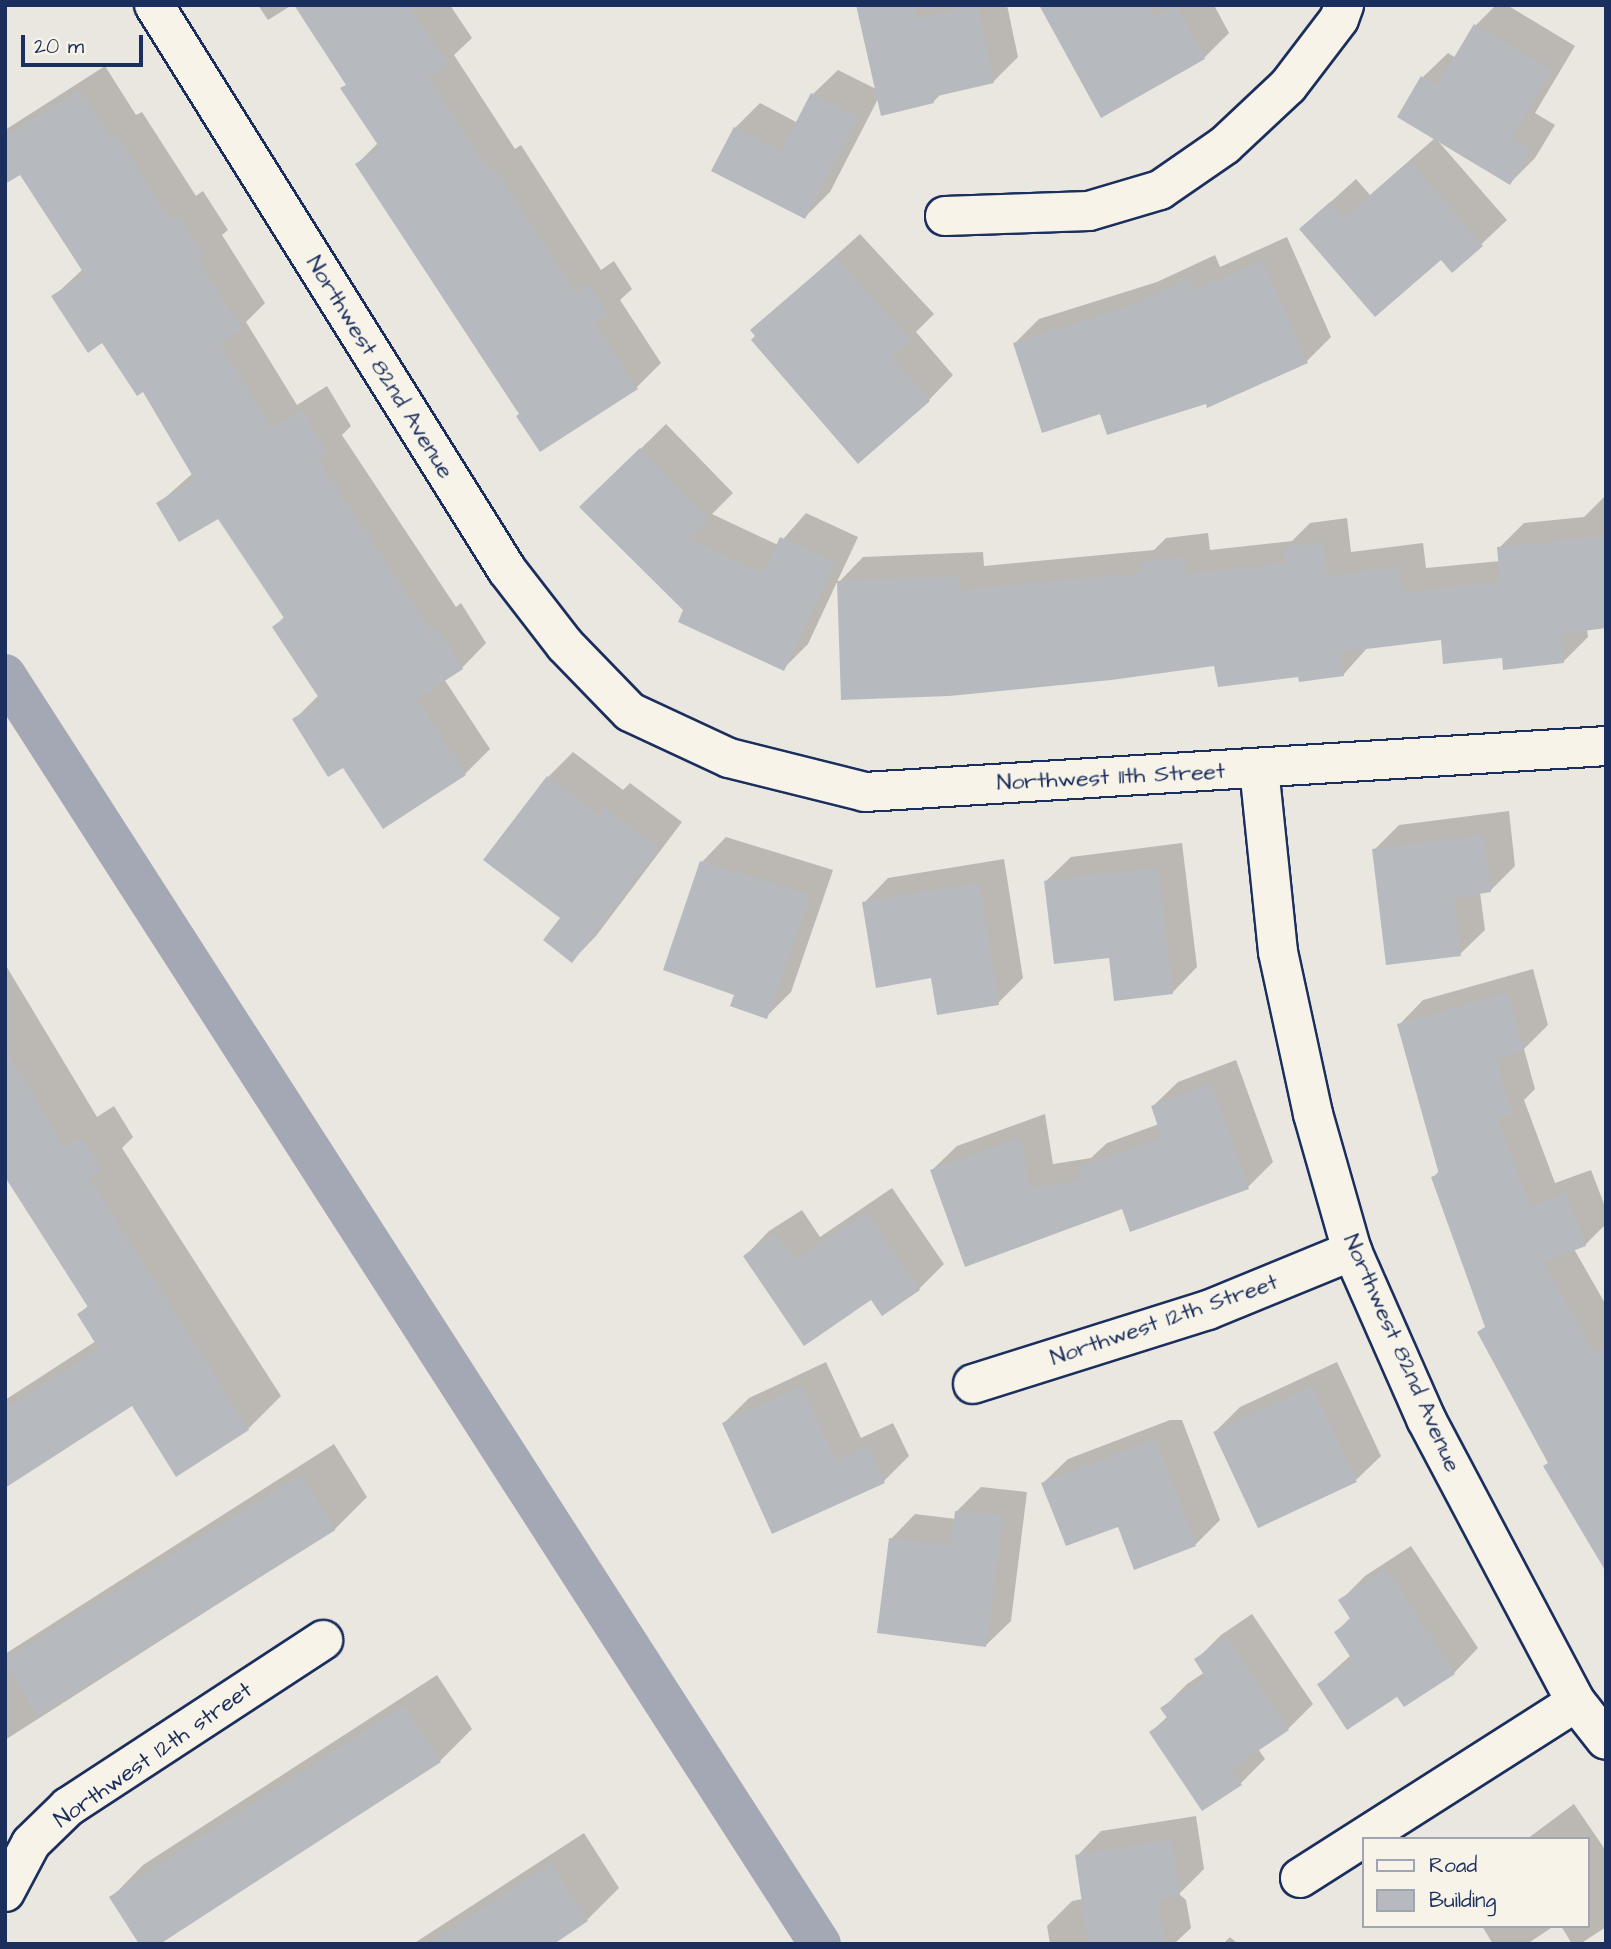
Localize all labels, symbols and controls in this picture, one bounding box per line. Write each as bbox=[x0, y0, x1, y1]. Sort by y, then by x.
scale bar bbox=[24, 21, 147, 65]
text: 20 m bbox=[34, 32, 84, 61]
street label: Northwest 82nd Avenue bbox=[300, 251, 460, 483]
street label: Northwest 11th Street bbox=[996, 757, 1226, 797]
street label: Northwest 82nd Avenue bbox=[1337, 1230, 1467, 1476]
street label: Northwest 12th Street bbox=[1047, 1268, 1281, 1372]
street label: Northwest 12th street bbox=[49, 1676, 257, 1834]
legend bbox=[1362, 1837, 1590, 1928]
text: Road bbox=[1429, 1851, 1477, 1880]
text: Building bbox=[1429, 1886, 1496, 1915]

